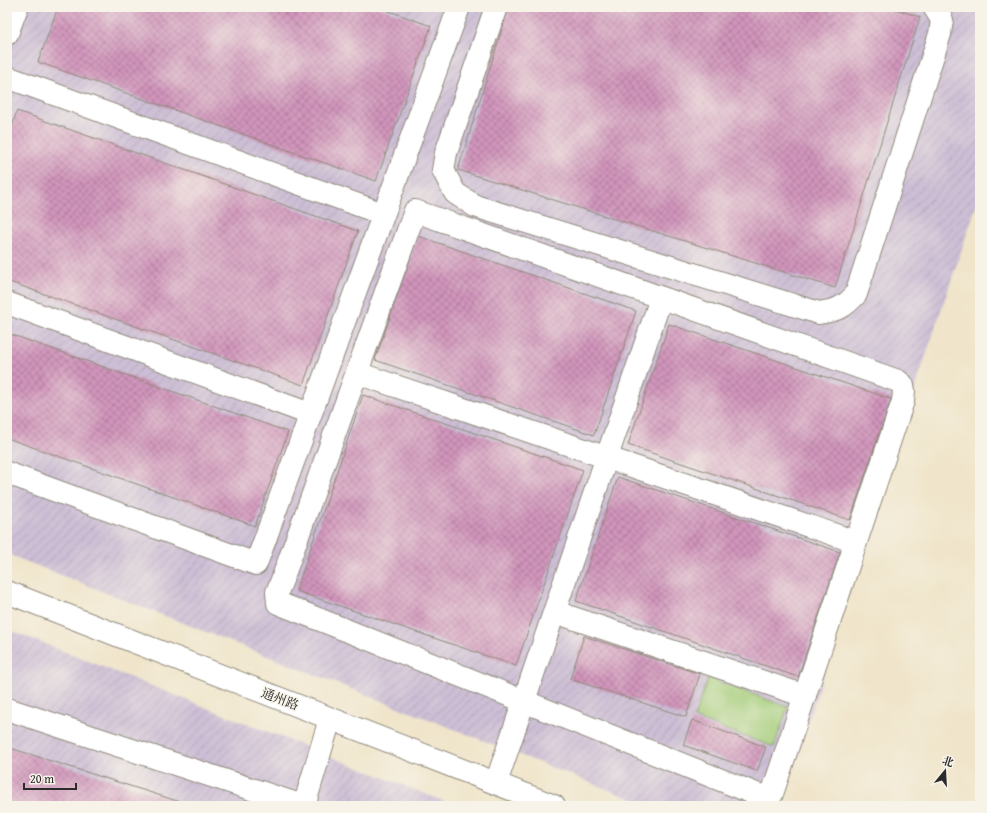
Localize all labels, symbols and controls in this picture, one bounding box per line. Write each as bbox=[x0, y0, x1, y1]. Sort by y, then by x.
street label: 通州路 bbox=[258, 683, 302, 715]
north arrow bbox=[925, 751, 965, 791]
text: 北 bbox=[940, 752, 956, 771]
scale bar bbox=[24, 765, 76, 791]
text: 20 m bbox=[30, 770, 54, 787]

